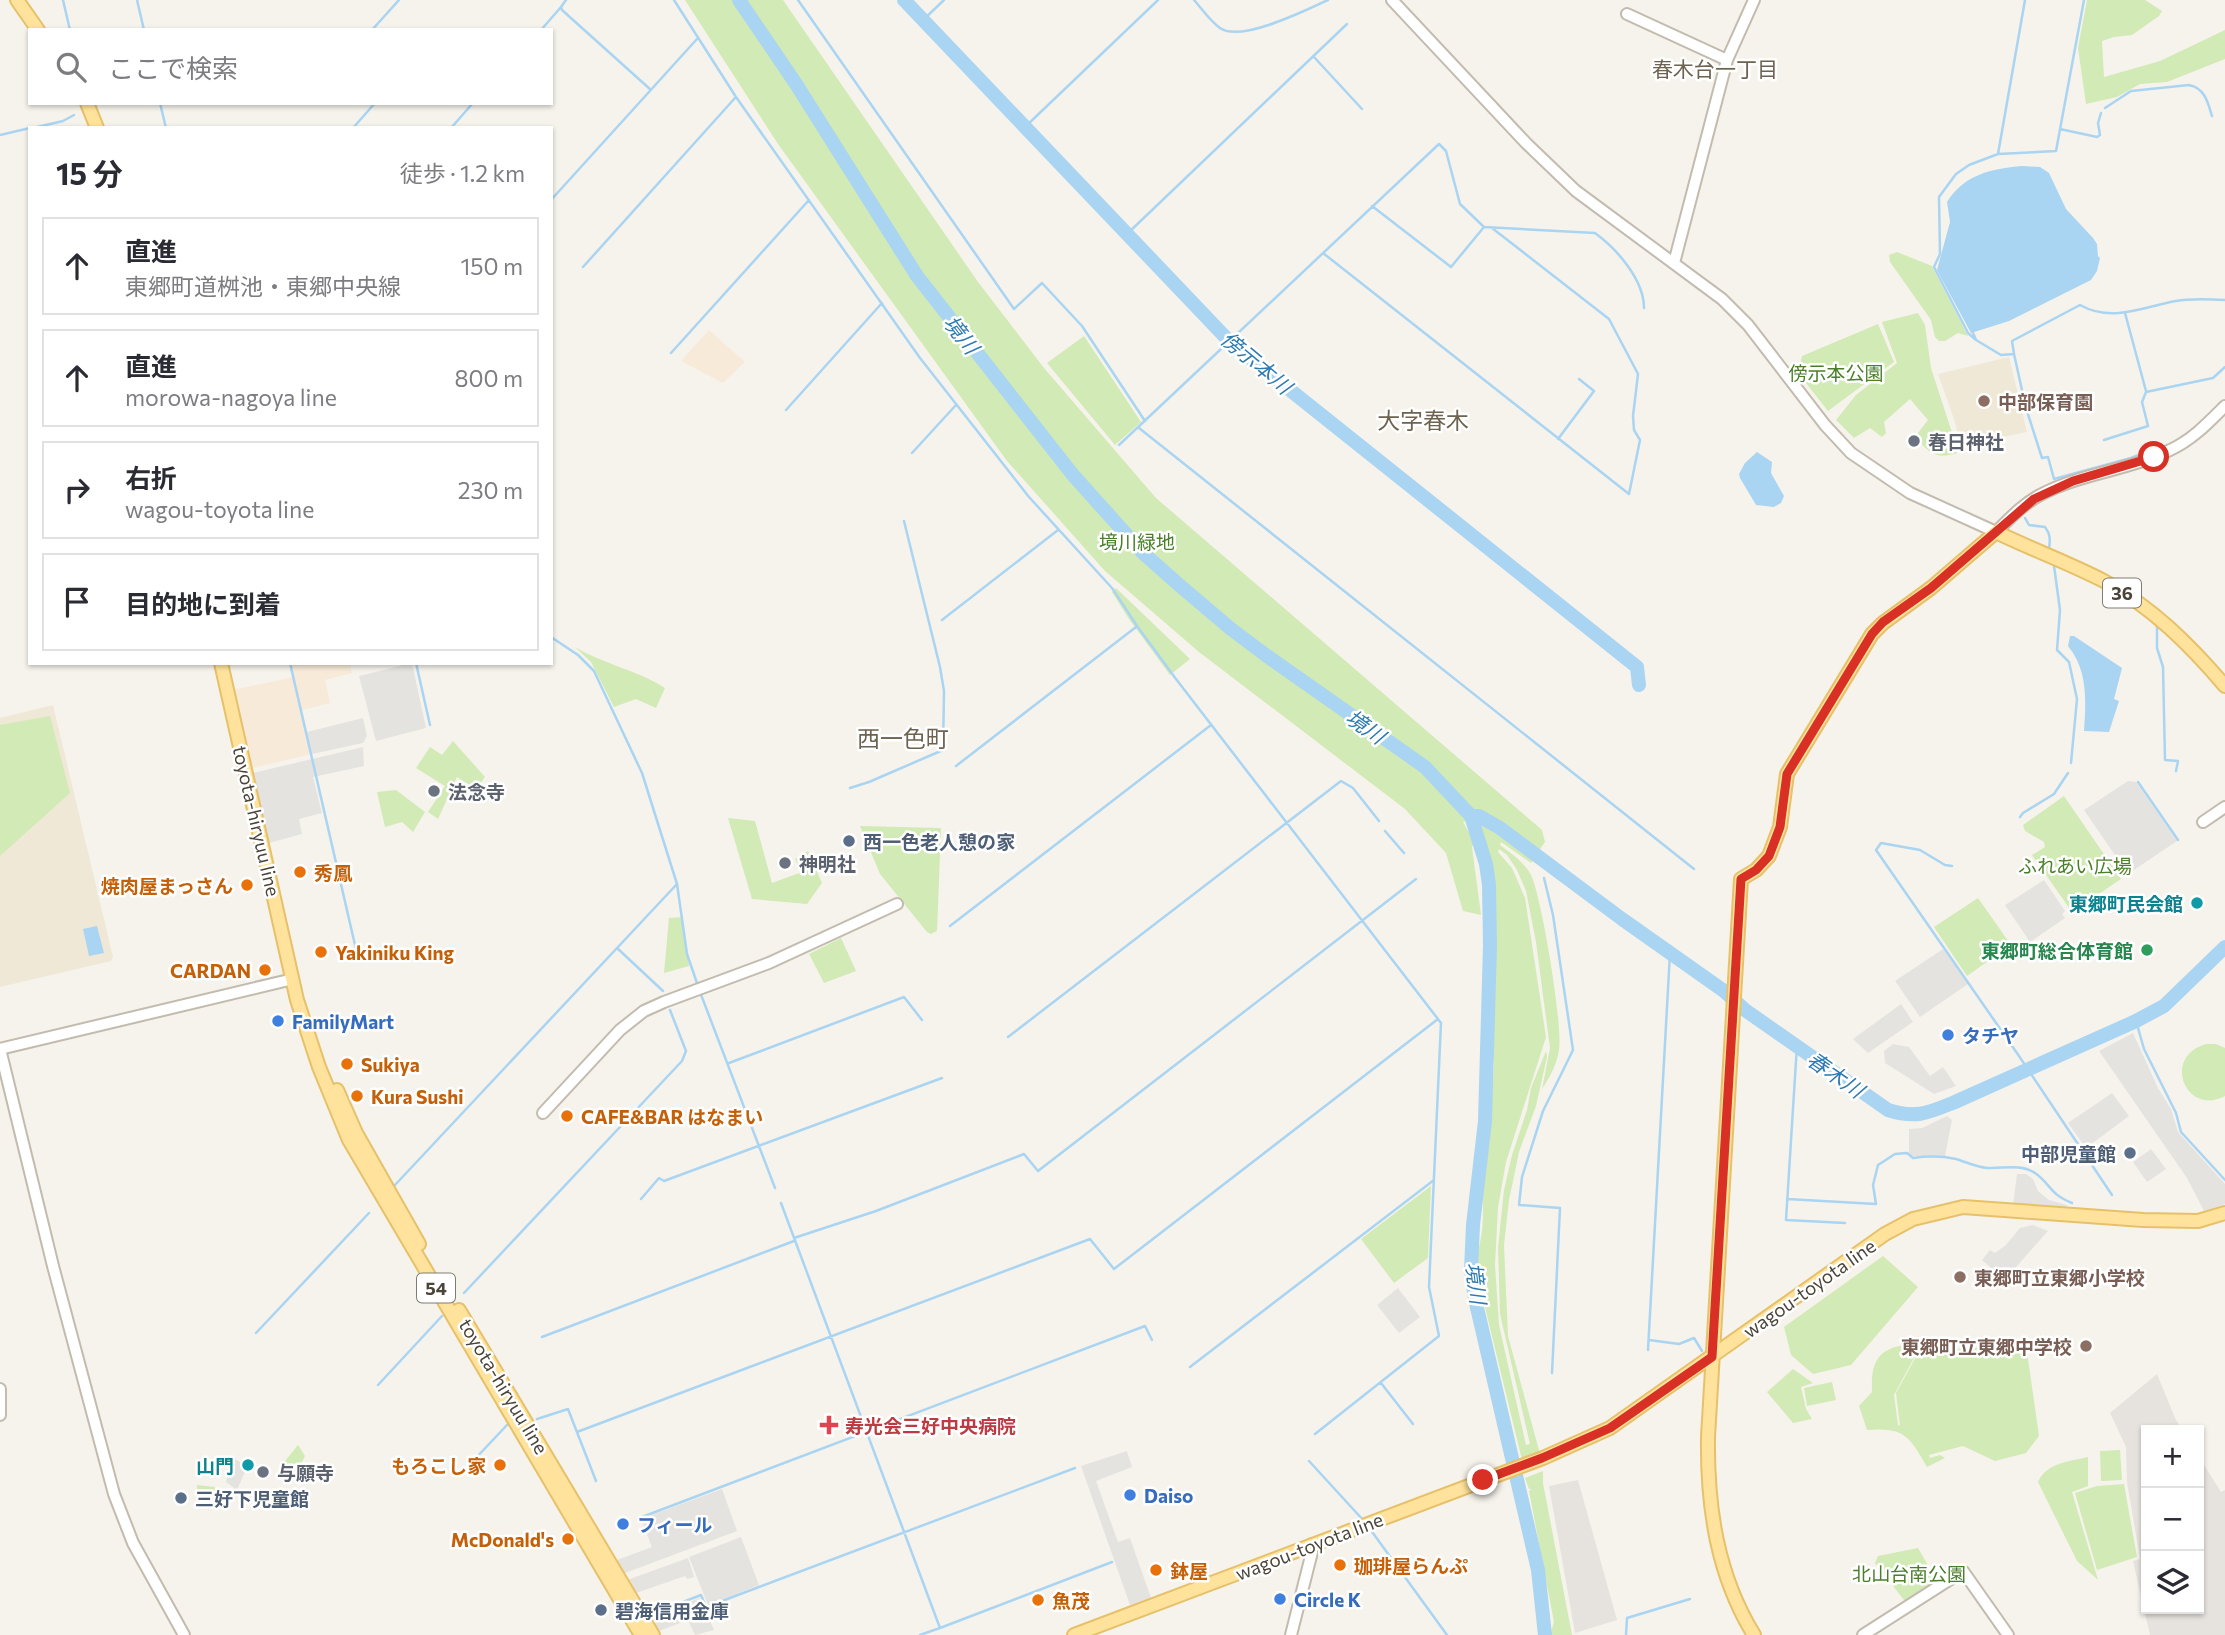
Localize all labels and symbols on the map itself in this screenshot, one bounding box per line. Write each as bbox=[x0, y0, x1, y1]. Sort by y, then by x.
district label: 春木台一丁目 bbox=[1652, 56, 1778, 81]
water label: 境川 bbox=[939, 310, 986, 360]
water label: 傍示本川 bbox=[1217, 325, 1299, 400]
park label: 傍示本公園 bbox=[1788, 361, 1884, 384]
place label: 中部保育園 bbox=[1998, 390, 2093, 413]
marker: 中部保育園 bbox=[1976, 393, 1992, 409]
district label: 大字春木 bbox=[1377, 406, 1469, 434]
place label: 春日神社 bbox=[1928, 430, 2004, 453]
marker: 春日神社 bbox=[1906, 433, 1922, 449]
route start bbox=[2138, 441, 2169, 472]
park label: 境川緑地 bbox=[1099, 530, 1175, 553]
road number: 36 bbox=[2103, 578, 2141, 608]
water label: 境川 bbox=[1342, 704, 1392, 749]
district label: 西一色町 bbox=[857, 724, 949, 752]
street label: toyota-hiryuu line bbox=[228, 743, 286, 899]
place label: 法念寺 bbox=[448, 780, 505, 803]
marker: 法念寺 bbox=[426, 783, 442, 799]
place label: 西一色老人憩の家 bbox=[863, 830, 1015, 853]
marker: 西一色老人憩の家 bbox=[841, 833, 857, 849]
place label: 神明社 bbox=[799, 852, 856, 875]
park label: ふれあい広場 bbox=[2018, 854, 2132, 877]
marker: 神明社 bbox=[777, 855, 793, 871]
place label: 秀鳳 bbox=[314, 861, 353, 884]
marker: 秀鳳 bbox=[292, 864, 308, 880]
place label: 焼肉屋まっさん bbox=[101, 874, 233, 897]
marker: 焼肉屋まっさん bbox=[239, 877, 255, 893]
place label: 東郷町民会館 bbox=[2069, 892, 2183, 915]
marker: 東郷町民会館 bbox=[2189, 895, 2205, 911]
place label: 東郷町総合体育館 bbox=[1981, 939, 2133, 962]
place label: Yakiniku King bbox=[335, 941, 454, 964]
marker: 東郷町総合体育館 bbox=[2139, 942, 2155, 958]
marker: Yakiniku King bbox=[313, 944, 329, 960]
place label: CARDAN bbox=[170, 959, 251, 982]
marker: CARDAN bbox=[257, 962, 273, 978]
place label: FamilyMart bbox=[292, 1010, 394, 1033]
marker: FamilyMart bbox=[270, 1013, 286, 1029]
place label: タチヤ bbox=[1962, 1024, 2019, 1047]
marker: タチヤ bbox=[1940, 1027, 1956, 1043]
water label: 春木川 bbox=[1803, 1046, 1871, 1103]
place label: Sukiya bbox=[361, 1053, 420, 1076]
marker: Sukiya bbox=[339, 1056, 355, 1072]
place label: Kura Sushi bbox=[371, 1085, 463, 1108]
marker: Kura Sushi bbox=[349, 1088, 365, 1104]
place label: CAFE&BAR はなまい bbox=[581, 1105, 763, 1128]
marker: CAFE&BAR はなまい bbox=[559, 1108, 575, 1124]
place label: 中部児童館 bbox=[2021, 1142, 2116, 1165]
marker: 中部児童館 bbox=[2122, 1145, 2138, 1161]
street label: wagou-toyota line bbox=[1738, 1234, 1880, 1342]
water label: 境川 bbox=[1462, 1261, 1492, 1307]
place label: 東郷町立東郷小学校 bbox=[1974, 1266, 2145, 1289]
marker: 東郷町立東郷小学校 bbox=[1952, 1269, 1968, 1285]
road number: 54 bbox=[417, 1274, 455, 1302]
street label: toyota-hiryuu line bbox=[455, 1314, 553, 1458]
place label: 東郷町立東郷中学校 bbox=[1901, 1335, 2072, 1358]
marker: 東郷町立東郷中学校 bbox=[2078, 1338, 2094, 1354]
place label: 寿光会三好中央病院 bbox=[845, 1414, 1016, 1437]
marker: 寿光会三好中央病院 bbox=[819, 1415, 839, 1435]
place label: 山門 bbox=[196, 1454, 234, 1477]
place label: もろこし家 bbox=[391, 1454, 486, 1477]
marker: 山門 bbox=[240, 1457, 256, 1473]
marker: もろこし家 bbox=[492, 1457, 508, 1473]
place label: 与願寺 bbox=[277, 1461, 334, 1484]
marker: 与願寺 bbox=[255, 1464, 271, 1480]
route end bbox=[1467, 1464, 1498, 1495]
place label: Daiso bbox=[1144, 1484, 1193, 1507]
place label: 三好下児童館 bbox=[195, 1487, 309, 1510]
marker: Daiso bbox=[1122, 1487, 1138, 1503]
marker: 三好下児童館 bbox=[173, 1490, 189, 1506]
street label: wagou-toyota line bbox=[1232, 1507, 1386, 1585]
place label: フィール bbox=[637, 1513, 713, 1536]
marker: フィール bbox=[615, 1516, 631, 1532]
place label: McDonald's bbox=[451, 1528, 554, 1551]
marker: McDonald's bbox=[560, 1531, 576, 1547]
place label: 珈琲屋らんぷ bbox=[1354, 1554, 1468, 1577]
marker: 珈琲屋らんぷ bbox=[1332, 1557, 1348, 1573]
place label: 鉢屋 bbox=[1170, 1559, 1208, 1582]
marker: 鉢屋 bbox=[1148, 1562, 1164, 1578]
park label: 北山台南公園 bbox=[1852, 1562, 1966, 1585]
place label: Circle K bbox=[1294, 1588, 1361, 1611]
place label: 魚茂 bbox=[1052, 1589, 1090, 1612]
marker: Circle K bbox=[1272, 1591, 1288, 1607]
marker: 魚茂 bbox=[1030, 1592, 1046, 1608]
place label: 碧海信用金庫 bbox=[615, 1599, 729, 1622]
marker: 碧海信用金庫 bbox=[593, 1602, 609, 1618]

